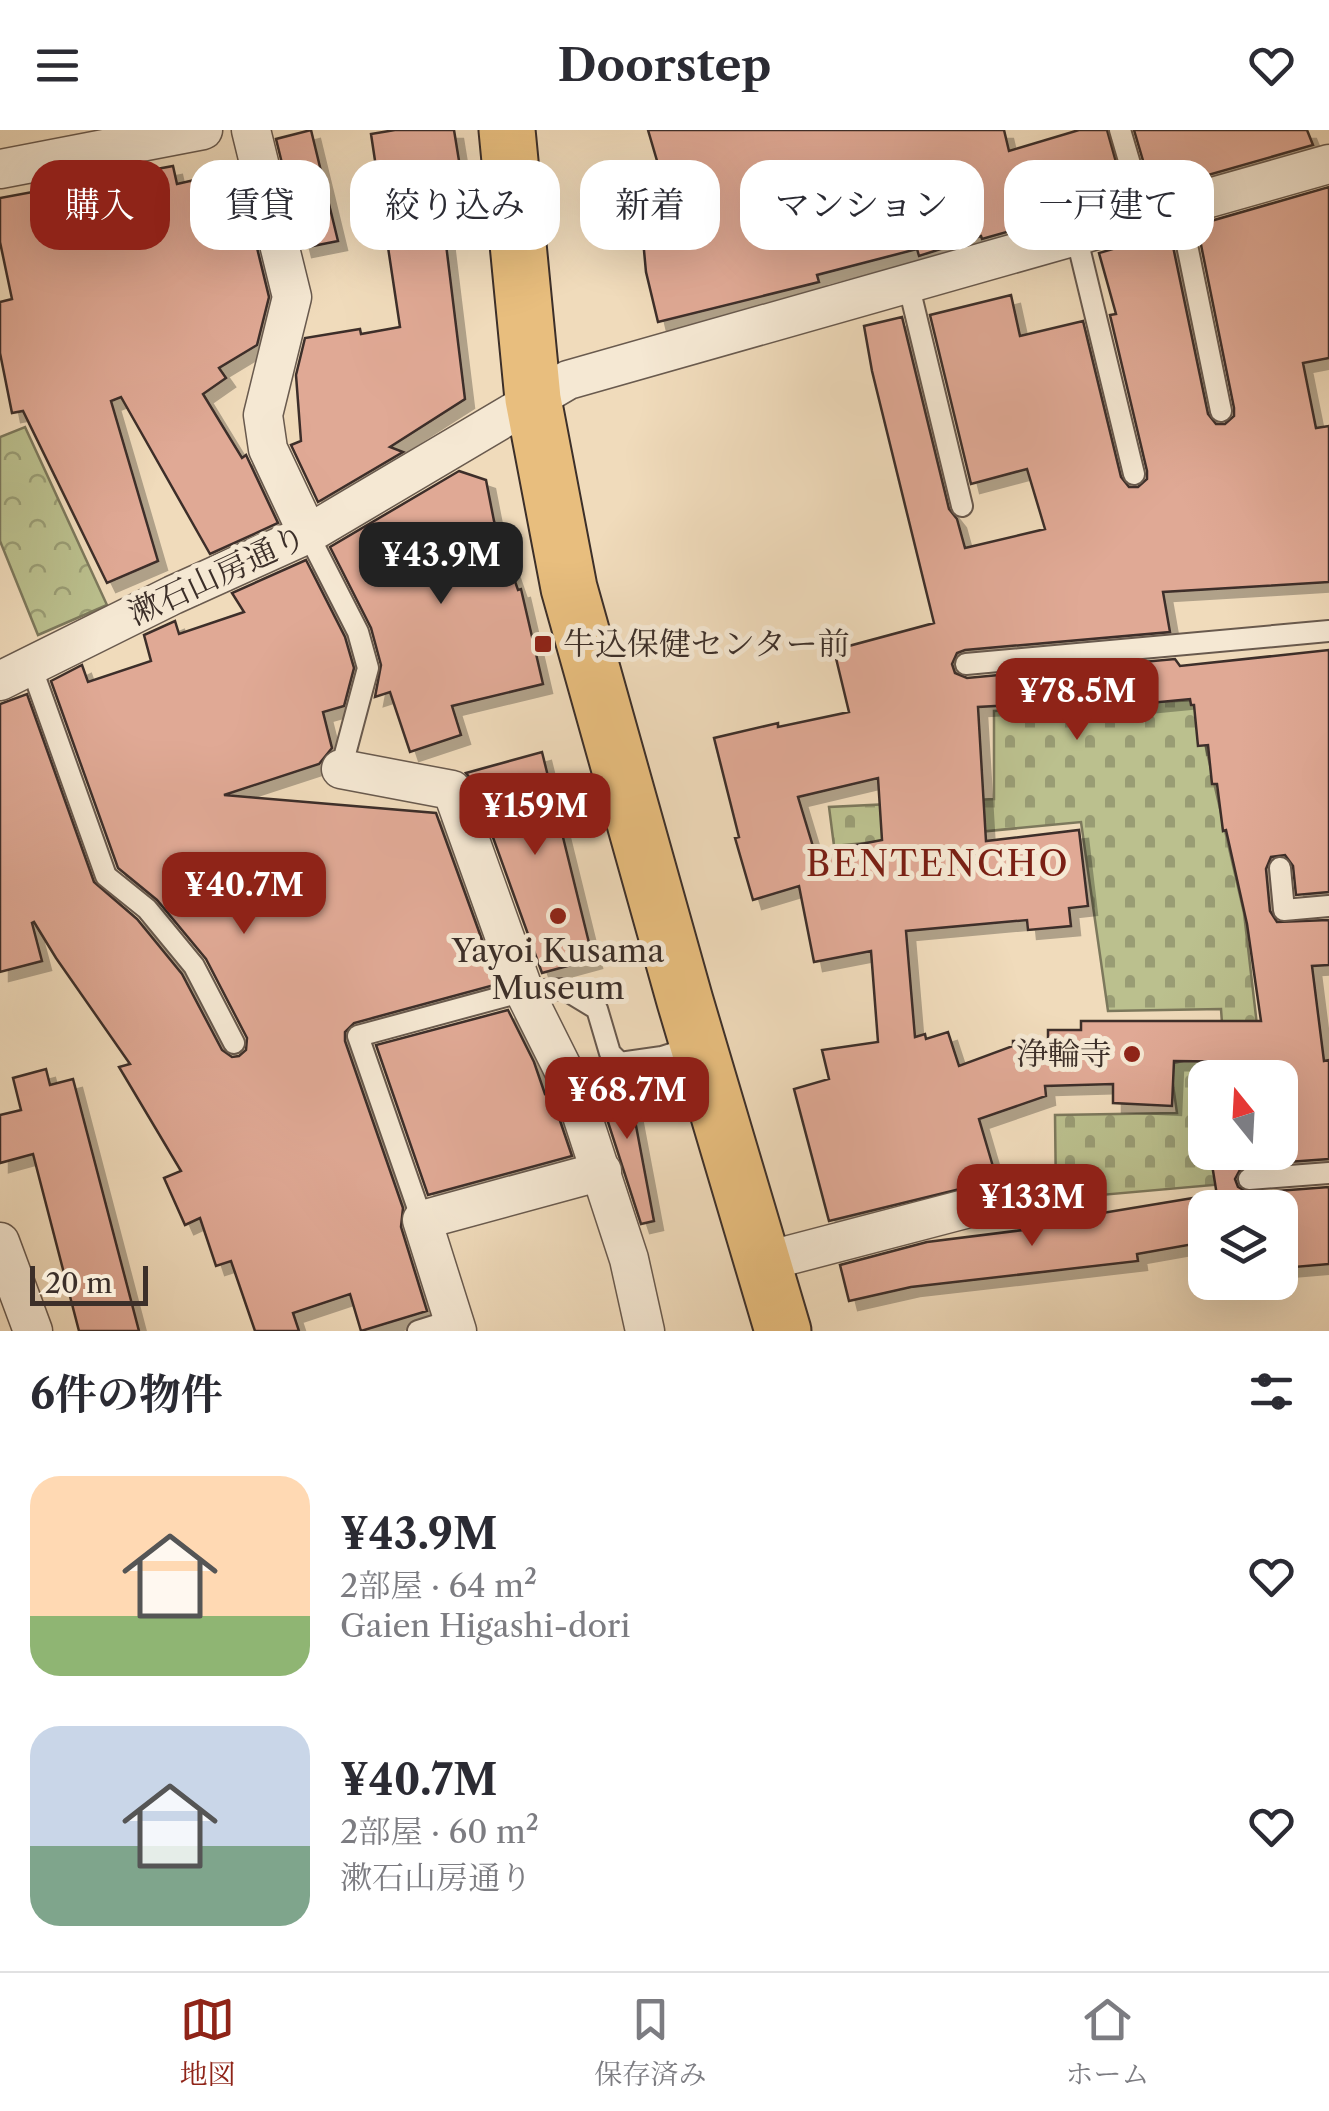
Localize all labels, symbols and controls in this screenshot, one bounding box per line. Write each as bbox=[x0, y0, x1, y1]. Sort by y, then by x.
text: Doorstep bbox=[557, 37, 772, 93]
icon: menu bbox=[30, 38, 85, 93]
icon: heart bbox=[1244, 38, 1299, 93]
chip: 購入 bbox=[30, 160, 170, 250]
chip: 賃貸 bbox=[190, 160, 330, 250]
chip: 絞り込み bbox=[350, 160, 560, 250]
chip: 新着 bbox=[580, 160, 720, 250]
chip: マンション bbox=[740, 160, 984, 250]
chip: 一戸建て bbox=[1004, 160, 1214, 250]
street label: 漱石山房通り bbox=[122, 516, 312, 633]
pin: ¥43.9M bbox=[360, 522, 522, 607]
text: ¥43.9M bbox=[381, 535, 501, 574]
place label: 牛込保健センター前 bbox=[563, 624, 850, 663]
marker: 牛込保健センター前 bbox=[532, 633, 554, 655]
pin: ¥78.5M bbox=[996, 658, 1158, 743]
text: ¥78.5M bbox=[1018, 671, 1136, 710]
pin: ¥159M bbox=[465, 773, 605, 858]
text: ¥159M bbox=[481, 786, 589, 825]
district label: BENTENCHO bbox=[806, 842, 1070, 885]
pin: ¥40.7M bbox=[163, 852, 325, 937]
text: ¥40.7M bbox=[184, 865, 304, 904]
marker: Yayoi Kusama Museum bbox=[547, 905, 569, 927]
place label: Yayoi Kusama Museum bbox=[451, 931, 664, 1007]
place label: 浄輪寺 bbox=[1016, 1034, 1112, 1073]
marker: 浄輪寺 bbox=[1121, 1043, 1143, 1065]
pin: ¥68.7M bbox=[546, 1057, 708, 1142]
north arrow bbox=[1188, 1060, 1298, 1170]
map controls bbox=[1188, 1060, 1298, 1300]
text: ¥68.7M bbox=[567, 1070, 687, 1109]
pin: ¥133M bbox=[962, 1164, 1102, 1249]
text: ¥133M bbox=[979, 1177, 1085, 1216]
button: layers bbox=[1188, 1190, 1298, 1300]
scale bar bbox=[30, 1261, 148, 1306]
text: 20 m bbox=[45, 1266, 112, 1300]
icon: filters bbox=[1244, 1364, 1299, 1419]
text: 6件の物件 bbox=[30, 1368, 223, 1420]
text: ¥43.9M bbox=[340, 1508, 498, 1560]
icon: home bbox=[110, 1516, 230, 1636]
icon: heart bbox=[1244, 1549, 1299, 1604]
text: 2部屋 · 64 m² bbox=[340, 1566, 537, 1605]
text: Gaien Higashi-dori bbox=[340, 1606, 630, 1645]
text: ¥40.7M bbox=[340, 1754, 498, 1806]
icon: home bbox=[110, 1766, 230, 1886]
icon: heart bbox=[1244, 1799, 1299, 1854]
text: 2部屋 · 60 m² bbox=[340, 1812, 539, 1851]
text: 漱石山房通り bbox=[340, 1858, 532, 1897]
tab: 地図 bbox=[179, 1992, 236, 2092]
tab: 保存済み bbox=[594, 1992, 707, 2092]
tab: ホーム bbox=[1065, 1992, 1150, 2092]

